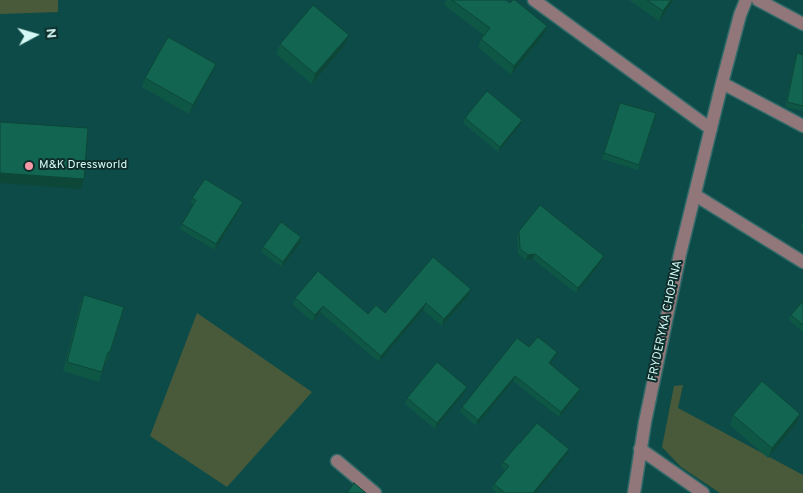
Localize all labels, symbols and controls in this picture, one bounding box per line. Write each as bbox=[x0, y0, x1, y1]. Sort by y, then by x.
north arrow bbox=[10, 10, 60, 60]
text: N bbox=[41, 27, 59, 39]
place label: M&K Dressworld bbox=[39, 159, 127, 173]
marker: M&K Dressworld bbox=[23, 160, 35, 172]
street label: FRYDERYKA CHOPINA bbox=[646, 259, 686, 383]

